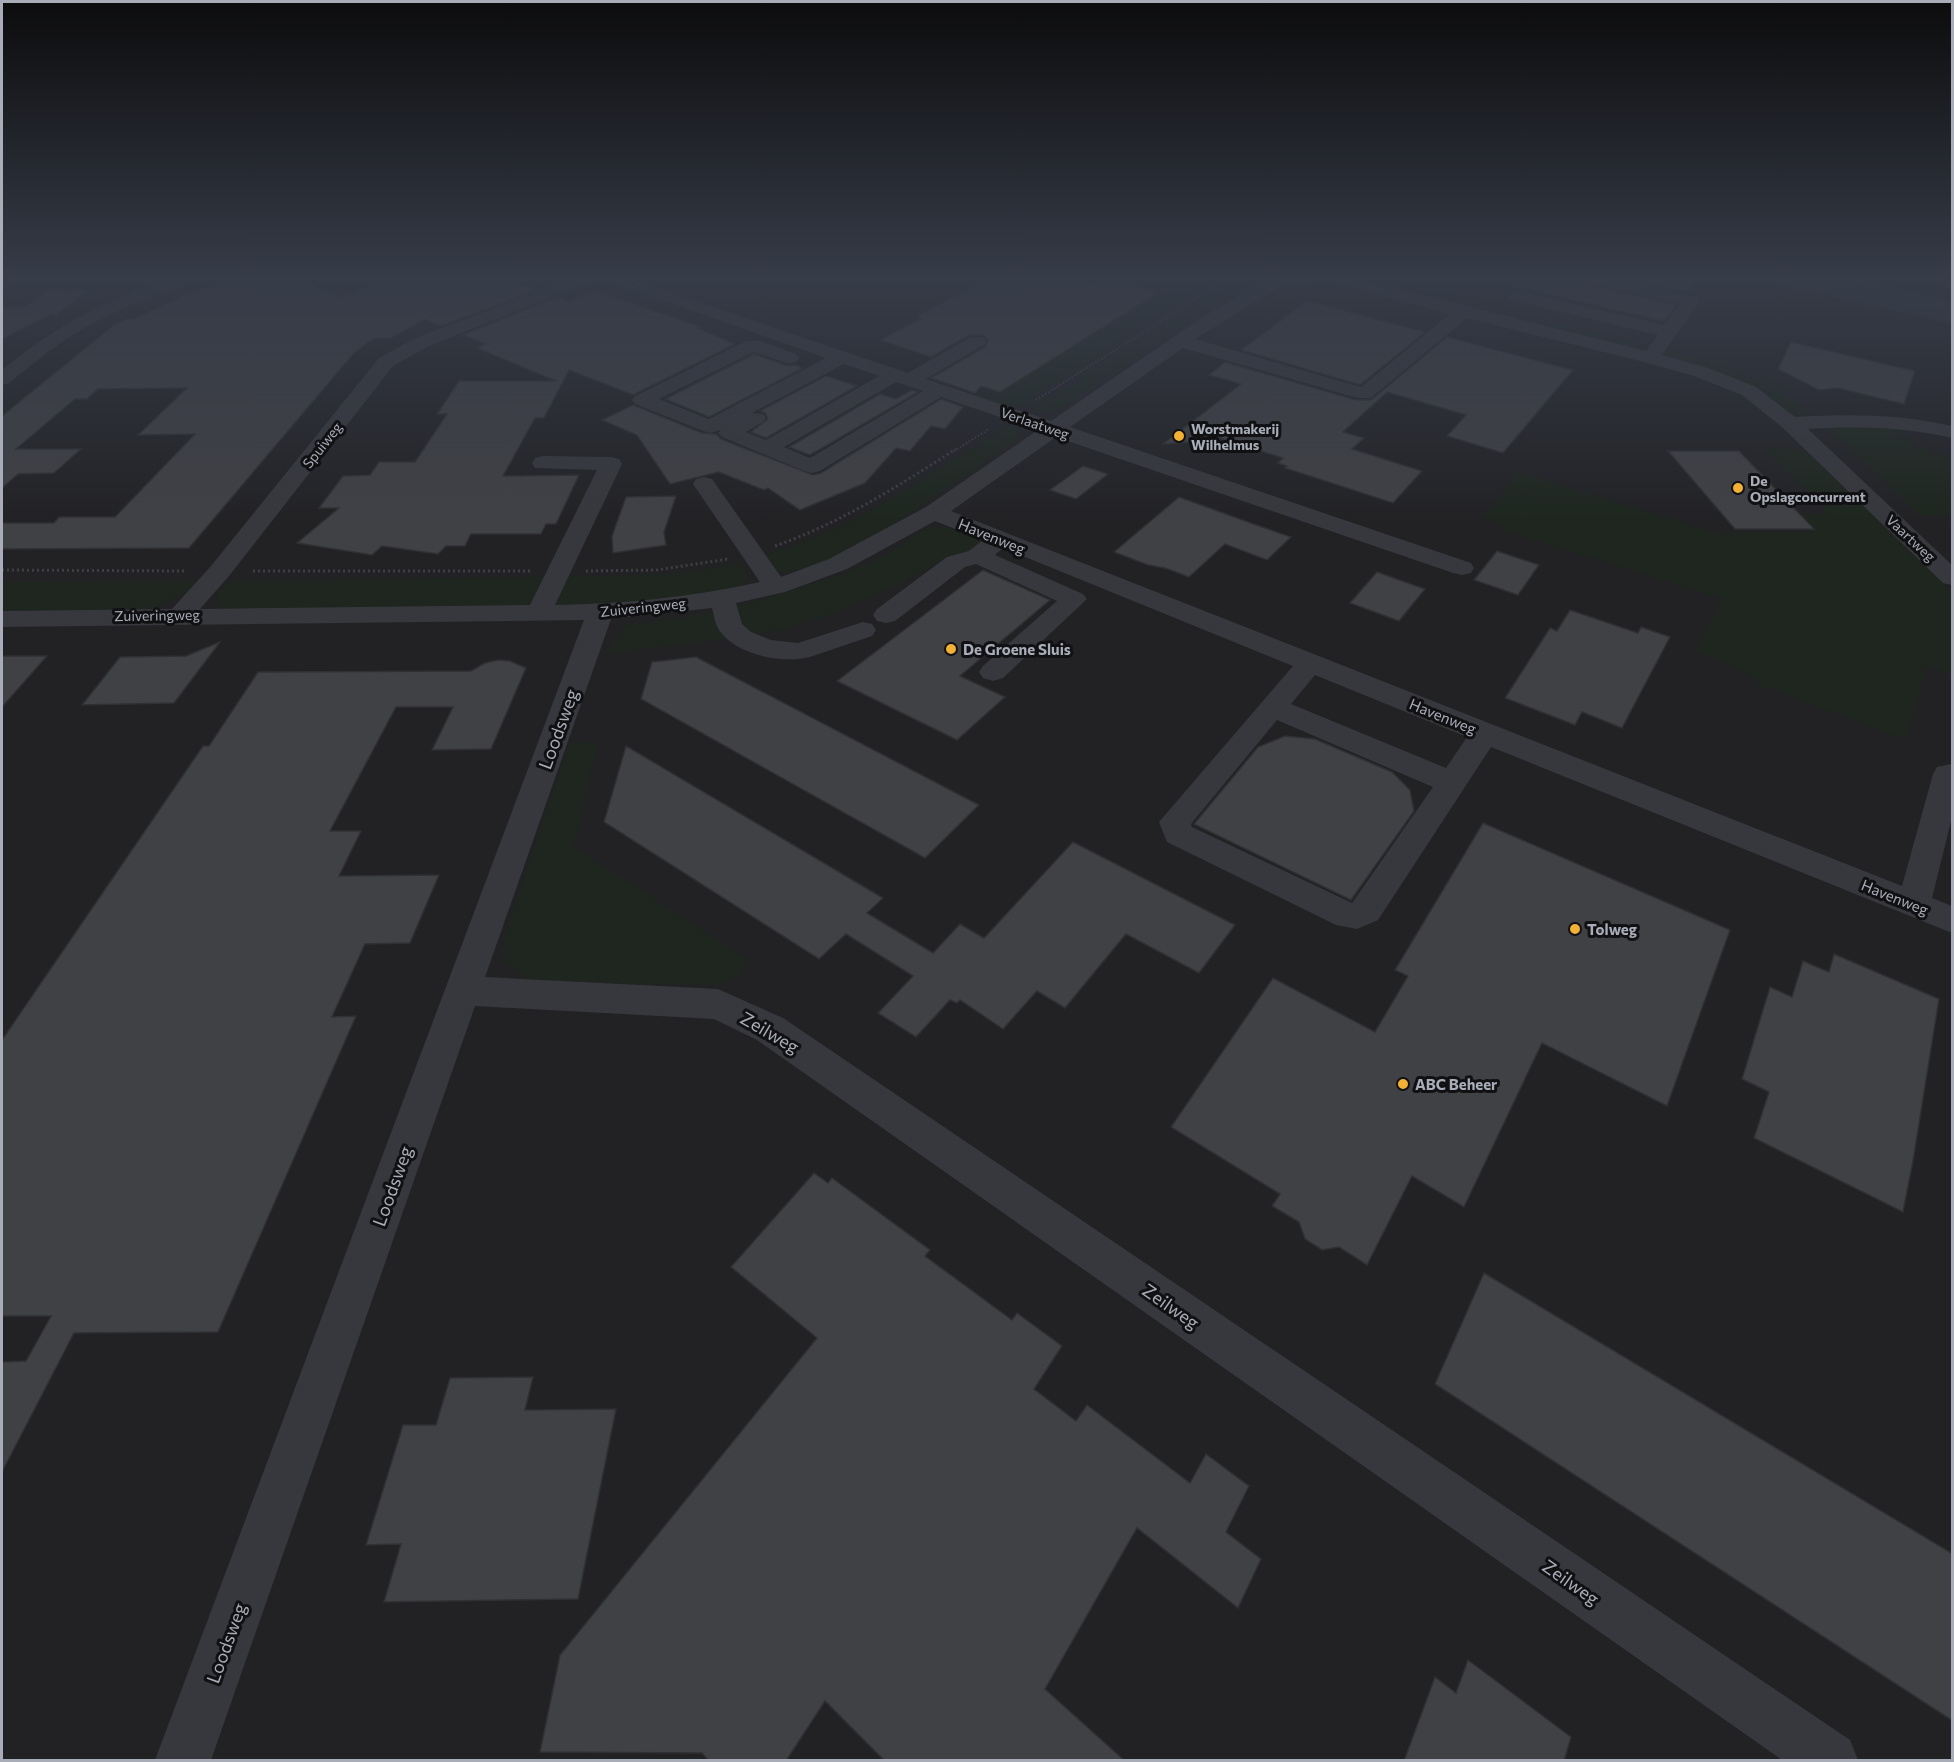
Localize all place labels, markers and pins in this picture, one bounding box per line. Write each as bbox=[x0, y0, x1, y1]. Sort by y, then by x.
place label: Worstmakerij Wilhelmus bbox=[1191, 420, 1279, 453]
marker: Worstmakerij Wilhelmus bbox=[1172, 429, 1186, 443]
place label: De Opslagconcurrent bbox=[1750, 472, 1866, 505]
marker: De Opslagconcurrent bbox=[1731, 481, 1745, 495]
place label: De Groene Sluis bbox=[963, 640, 1071, 658]
marker: De Groene Sluis bbox=[944, 642, 958, 656]
place label: Tolweg bbox=[1587, 920, 1637, 938]
marker: Tolweg bbox=[1568, 922, 1582, 936]
place label: ABC Beheer bbox=[1415, 1075, 1497, 1093]
marker: ABC Beheer bbox=[1396, 1077, 1410, 1091]

